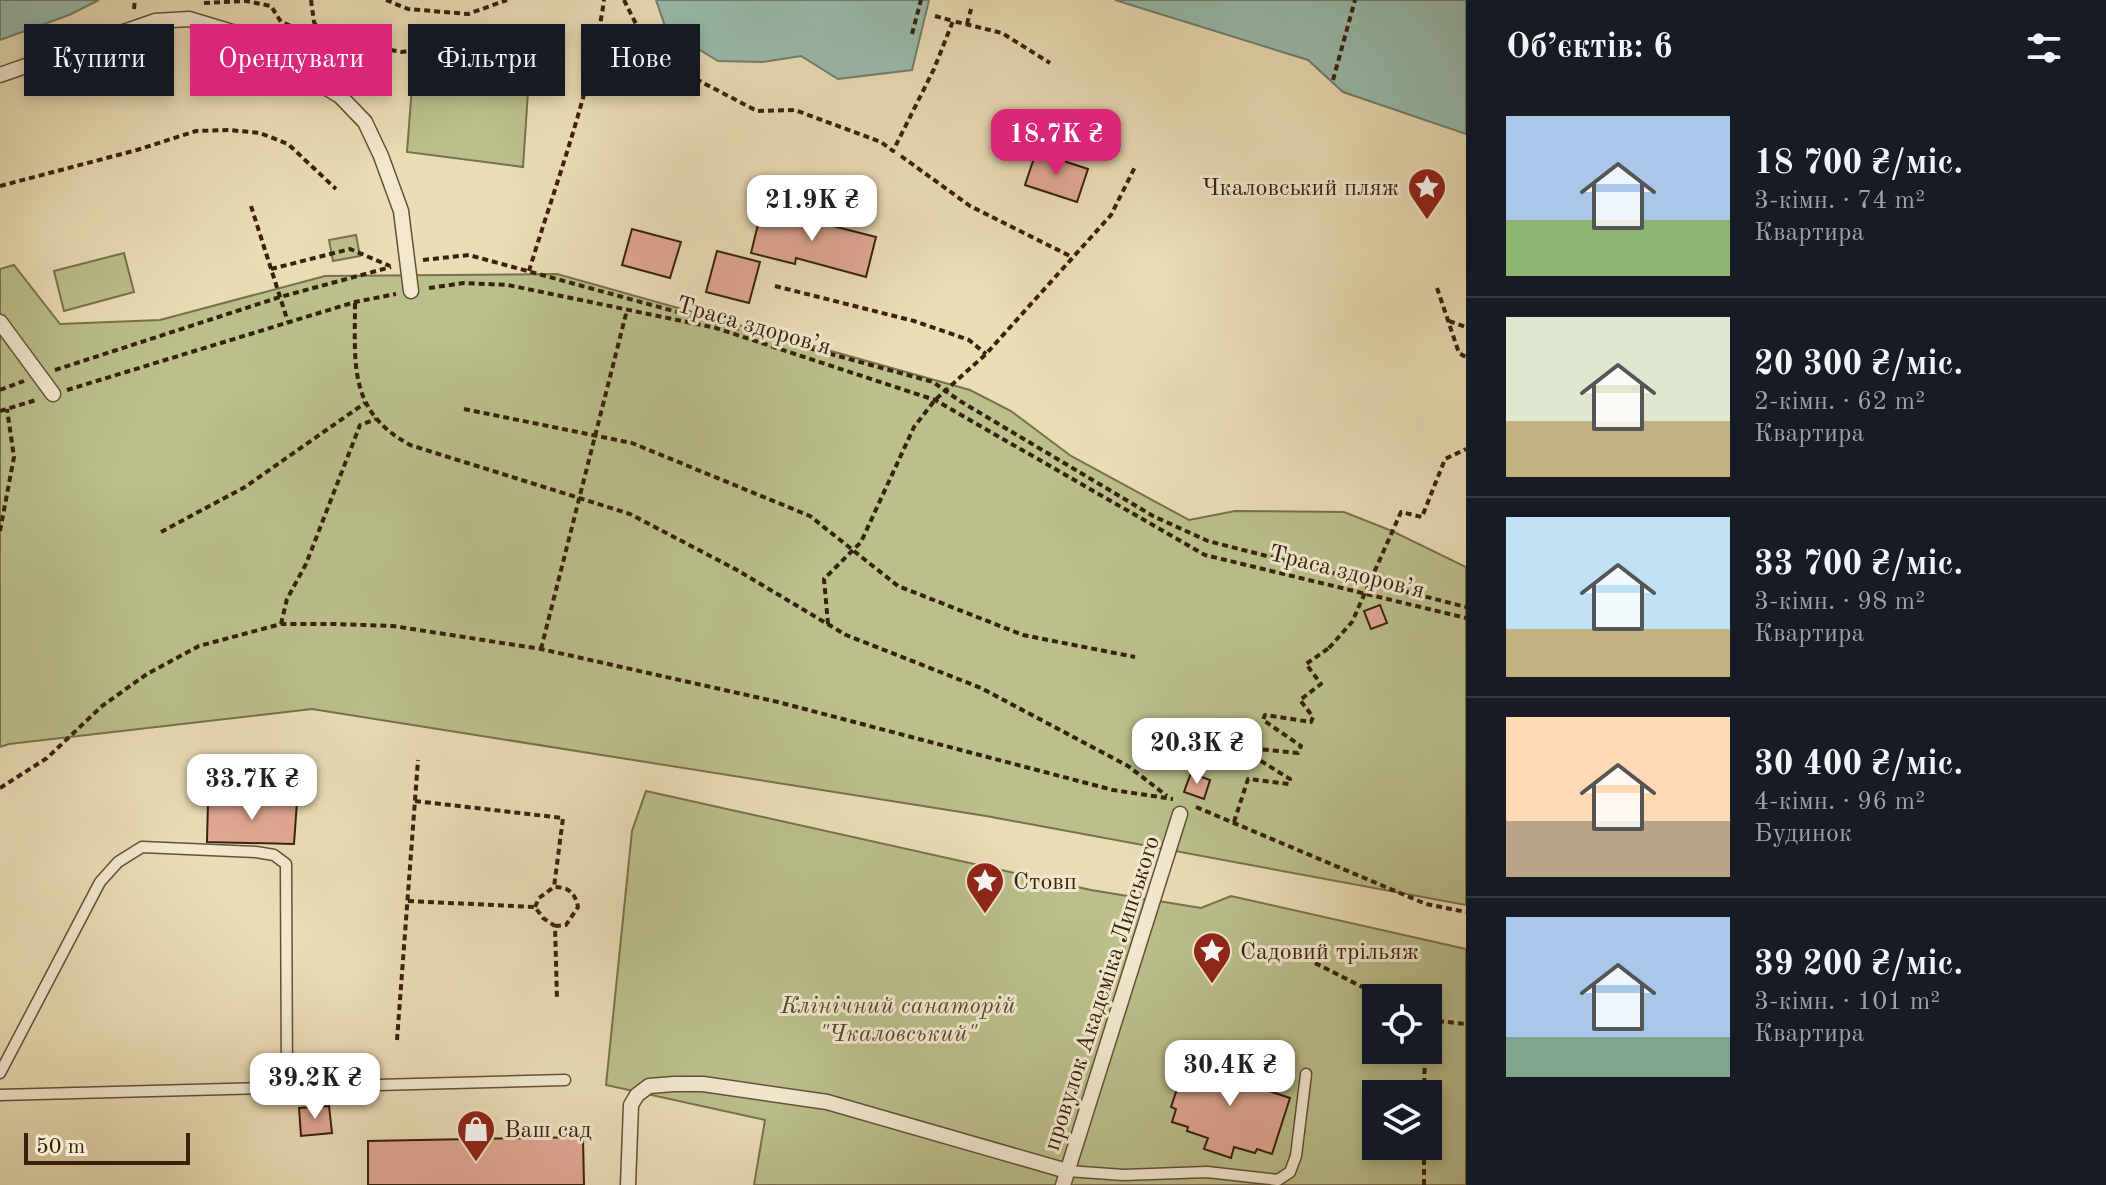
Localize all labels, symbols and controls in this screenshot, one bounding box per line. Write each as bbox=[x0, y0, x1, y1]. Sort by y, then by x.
chip: Купити bbox=[24, 24, 174, 96]
chip: Орендувати bbox=[190, 24, 392, 96]
chip: Фільтри bbox=[408, 24, 565, 96]
chip: Нове bbox=[581, 24, 700, 96]
icon: filters bbox=[2022, 26, 2066, 70]
text: Об’єктів: 6 bbox=[1506, 31, 1673, 65]
pin: 18.7K ₴ bbox=[982, 109, 1130, 177]
text: 18.7K ₴ bbox=[1009, 122, 1103, 148]
text: 18 700 ₴/міс. bbox=[1754, 147, 1963, 181]
icon: home bbox=[1570, 148, 1666, 244]
place icon: Чкаловський пляж bbox=[1406, 166, 1448, 221]
pin: 21.9K ₴ bbox=[738, 175, 886, 243]
place label: Чкаловський пляж bbox=[1202, 177, 1399, 201]
text: 21.9K ₴ bbox=[765, 188, 859, 214]
text: 3-кімн. · 74 m² bbox=[1754, 188, 1925, 214]
text: Квартира bbox=[1754, 220, 1864, 246]
street label: Траса здоров’я bbox=[673, 293, 833, 360]
text: 20 300 ₴/міс. bbox=[1754, 348, 1963, 382]
icon: home bbox=[1570, 349, 1666, 445]
text: 2-кімн. · 62 m² bbox=[1754, 389, 1925, 415]
text: Квартира bbox=[1754, 421, 1864, 447]
street label: Траса здоров’я bbox=[1266, 542, 1427, 604]
text: 33 700 ₴/міс. bbox=[1754, 548, 1963, 582]
icon: home bbox=[1570, 549, 1666, 645]
text: 3-кімн. · 98 m² bbox=[1754, 589, 1925, 615]
text: Квартира bbox=[1754, 621, 1864, 647]
pin: 20.3K ₴ bbox=[1123, 718, 1271, 786]
text: 20.3K ₴ bbox=[1150, 731, 1244, 757]
text: 30 400 ₴/міс. bbox=[1754, 748, 1963, 782]
icon: home bbox=[1570, 749, 1666, 845]
pin: 33.7K ₴ bbox=[178, 754, 326, 822]
text: 33.7K ₴ bbox=[205, 767, 299, 793]
text: 4-кімн. · 96 m² bbox=[1754, 789, 1925, 815]
text: Будинок bbox=[1754, 821, 1852, 847]
street label: провулок Академіка Липського bbox=[1041, 833, 1165, 1154]
place icon: Стовп bbox=[964, 860, 1006, 915]
place label: Стовп bbox=[1013, 871, 1077, 895]
place icon: Садовий трільяж bbox=[1191, 930, 1233, 985]
place label: Садовий трільяж bbox=[1240, 941, 1419, 965]
text: 39 200 ₴/міс. bbox=[1754, 948, 1963, 982]
icon: home bbox=[1570, 949, 1666, 1045]
map controls bbox=[1362, 984, 1442, 1160]
button: locate bbox=[1362, 984, 1442, 1064]
text: 3-кімн. · 101 m² bbox=[1754, 989, 1940, 1015]
park label: Клінічний санаторій "Чкаловський" bbox=[780, 995, 1016, 1047]
text: Квартира bbox=[1754, 1021, 1864, 1047]
pin: 30.4K ₴ bbox=[1156, 1040, 1304, 1108]
pin: 39.2K ₴ bbox=[241, 1053, 389, 1121]
text: 30.4K ₴ bbox=[1183, 1053, 1277, 1079]
text: 39.2K ₴ bbox=[268, 1066, 362, 1092]
button: layers bbox=[1362, 1080, 1442, 1160]
shop icon: Ваш сад bbox=[455, 1108, 497, 1163]
place label: Ваш сад bbox=[504, 1119, 592, 1143]
scale bar bbox=[24, 1129, 190, 1165]
text: 50 m bbox=[36, 1136, 85, 1158]

